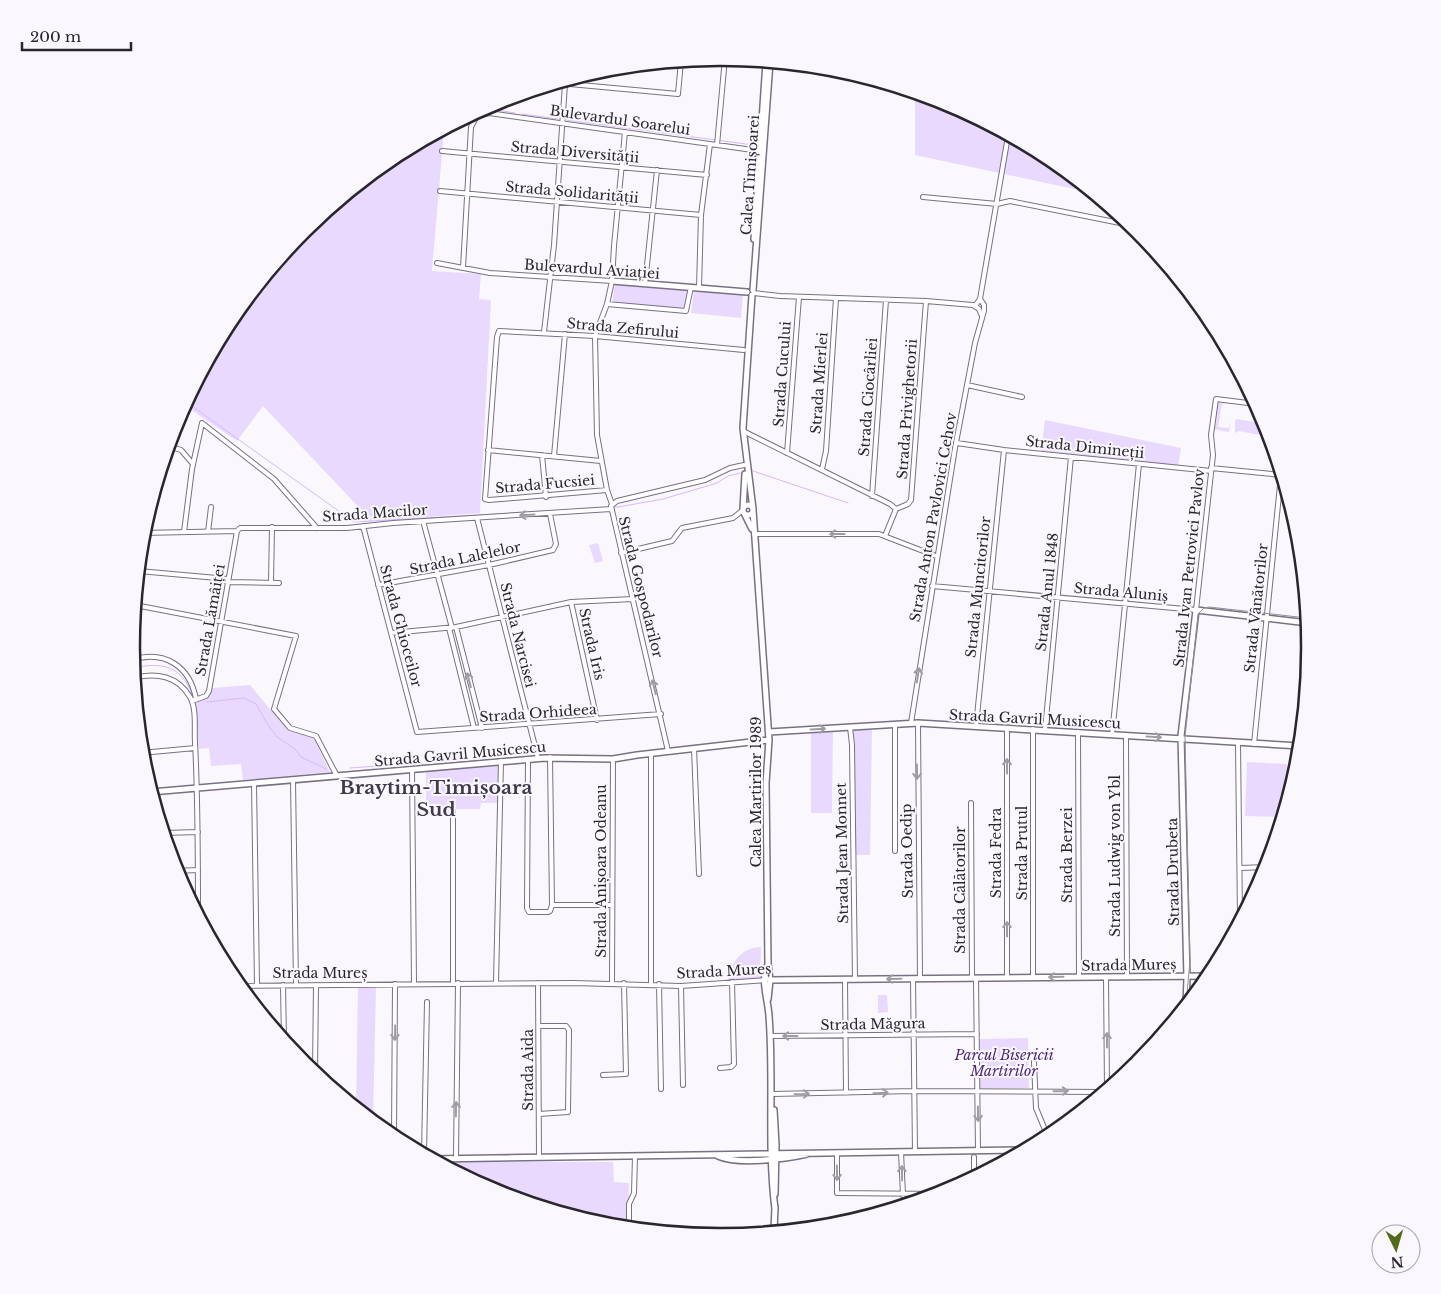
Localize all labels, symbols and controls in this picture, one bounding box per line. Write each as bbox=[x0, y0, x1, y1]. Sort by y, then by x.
scale bar bbox=[22, 20, 131, 52]
text: 200 m bbox=[30, 27, 81, 46]
street label: Bulevardul Soarelui bbox=[549, 101, 692, 139]
street label: Calea Timișoarei bbox=[737, 114, 763, 236]
street label: Strada Diversității bbox=[510, 137, 640, 167]
street label: Strada Solidarității bbox=[505, 177, 640, 207]
street label: Bulevardul Aviației bbox=[524, 255, 661, 283]
street label: Strada Zefirului bbox=[566, 314, 680, 342]
street label: Strada Cucului bbox=[769, 320, 795, 427]
street label: Strada Mierlei bbox=[806, 331, 832, 434]
street label: Strada Ciocârliei bbox=[855, 337, 881, 457]
street label: Strada Privighetorii bbox=[893, 338, 921, 480]
street label: Strada Anton Pavlovici Cehov bbox=[906, 410, 960, 623]
street label: Strada Dimineții bbox=[1025, 432, 1145, 462]
street label: Strada Ivan Petrovici Pavlov bbox=[1170, 467, 1208, 668]
street label: Strada Fucsiei bbox=[494, 471, 596, 497]
street label: Strada Macilor bbox=[322, 500, 429, 526]
one-way arrow bbox=[520, 510, 536, 519]
street label: Strada Gospodarilor bbox=[615, 514, 667, 660]
street label: Strada Muncitorilor bbox=[962, 515, 994, 659]
one-way arrow bbox=[829, 529, 846, 539]
street label: Strada Anul 1848 bbox=[1032, 532, 1062, 652]
street label: Strada Lalelelor bbox=[408, 537, 523, 579]
street label: Strada Vânătorilor bbox=[1240, 542, 1272, 674]
street label: Strada Lămâiței bbox=[191, 562, 229, 677]
street label: Strada Ghioceilor bbox=[376, 563, 426, 690]
street label: Strada Aluniș bbox=[1073, 579, 1169, 605]
street label: Strada Narcisei bbox=[496, 581, 540, 690]
street label: Strada Iris bbox=[575, 606, 609, 682]
one-way arrow bbox=[913, 667, 923, 683]
one-way arrow bbox=[464, 673, 474, 689]
one-way arrow bbox=[649, 679, 658, 695]
street label: Strada Orhideea bbox=[479, 700, 597, 726]
street label: Strada Gavril Musicescu bbox=[949, 706, 1122, 733]
street label: Calea Martirilor 1989 bbox=[747, 716, 765, 868]
one-way arrow bbox=[809, 725, 825, 734]
one-way arrow bbox=[1146, 733, 1162, 742]
street label: Strada Gavril Musicescu bbox=[373, 737, 547, 770]
one-way arrow bbox=[1002, 758, 1012, 774]
one-way arrow bbox=[912, 764, 922, 780]
street label: Strada Ludwig von Ybl bbox=[1106, 774, 1124, 937]
district label: Braytim-Timișoara Sud bbox=[340, 776, 532, 821]
street label: Strada Jean Monnet bbox=[832, 782, 852, 924]
street label: Strada Anișoara Odeanu bbox=[592, 784, 610, 958]
street label: Strada Oedip bbox=[897, 803, 917, 899]
street label: Strada Prutul bbox=[1013, 805, 1031, 900]
street label: Strada Berzei bbox=[1058, 807, 1076, 903]
street label: Strada Fedra bbox=[987, 808, 1005, 898]
street label: Strada Drubeta bbox=[1163, 817, 1183, 926]
street label: Strada Călătorilor bbox=[951, 826, 969, 954]
one-way arrow bbox=[1002, 921, 1012, 937]
street label: Strada Mureș bbox=[1081, 955, 1177, 975]
street label: Strada Mureș bbox=[676, 960, 772, 982]
street label: Strada Mureș bbox=[272, 964, 368, 982]
one-way arrow bbox=[1048, 972, 1064, 982]
one-way arrow bbox=[886, 974, 902, 984]
street label: Strada Măgura bbox=[820, 1014, 926, 1034]
one-way arrow bbox=[390, 1024, 400, 1040]
street label: Strada Aida bbox=[519, 1029, 537, 1111]
one-way arrow bbox=[782, 1031, 798, 1041]
one-way arrow bbox=[1102, 1032, 1112, 1048]
park label: Parcul Bisericii Martirilor bbox=[953, 1046, 1054, 1080]
one-way arrow bbox=[1052, 1087, 1068, 1096]
one-way arrow bbox=[873, 1088, 889, 1097]
one-way arrow bbox=[794, 1089, 810, 1099]
one-way arrow bbox=[452, 1101, 461, 1117]
one-way arrow bbox=[973, 1106, 983, 1122]
one-way arrow bbox=[832, 1164, 842, 1181]
one-way arrow bbox=[897, 1166, 907, 1182]
north arrow bbox=[1371, 1224, 1421, 1274]
text: N bbox=[1390, 1252, 1404, 1271]

